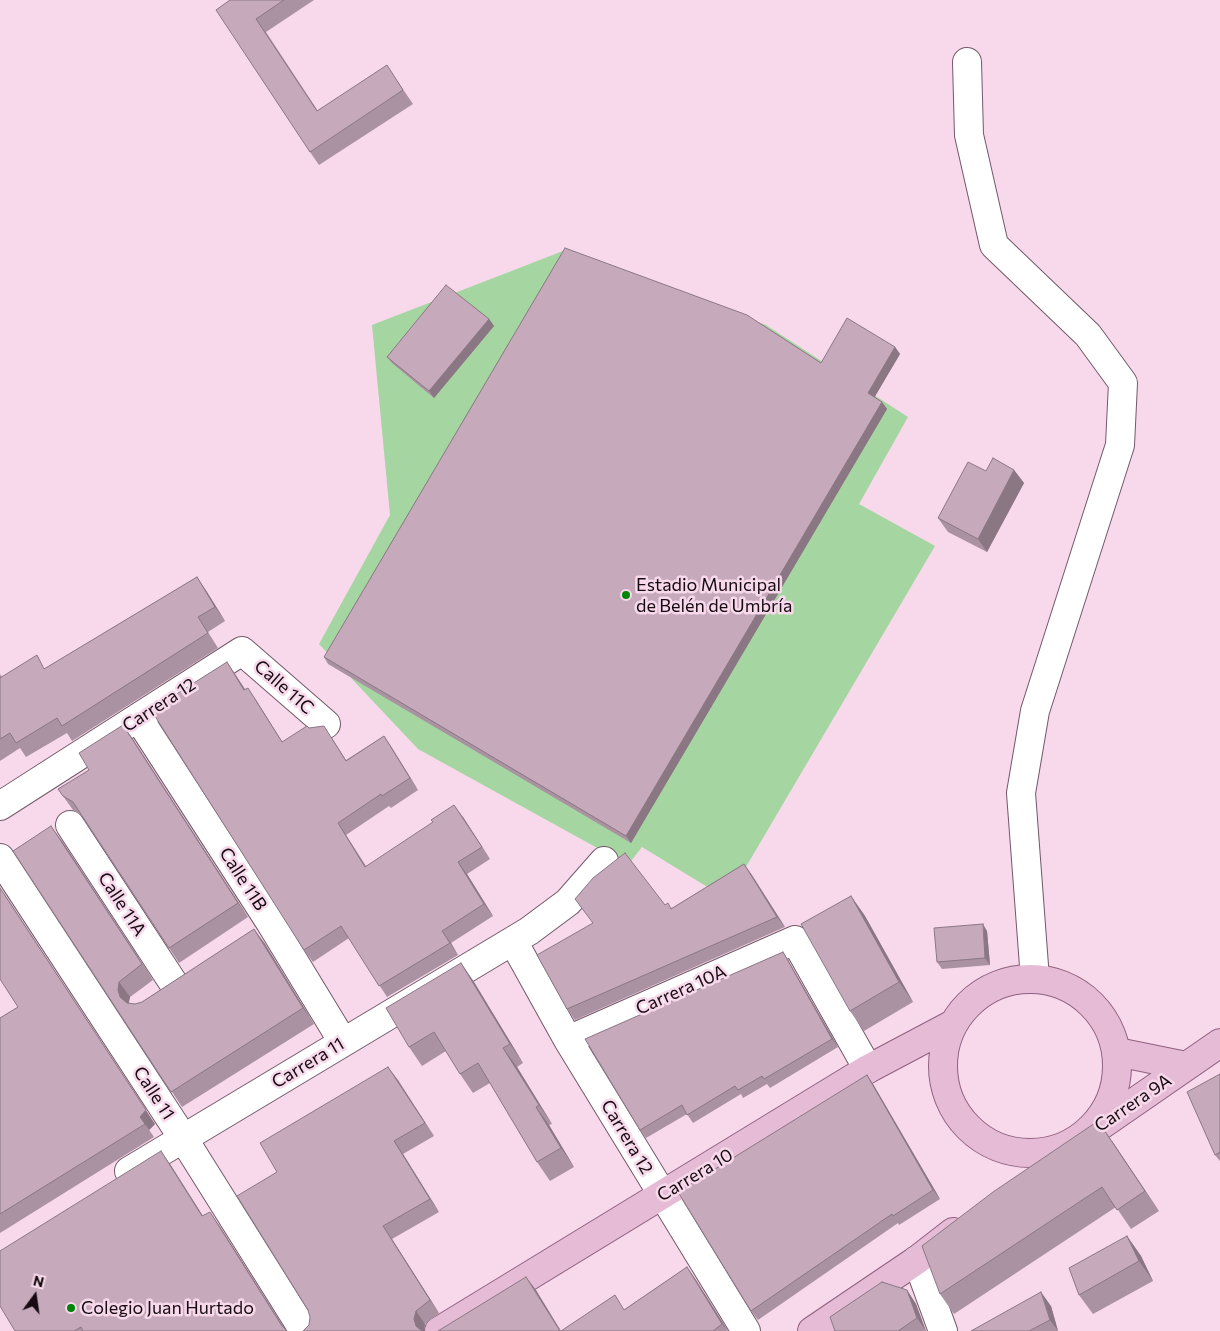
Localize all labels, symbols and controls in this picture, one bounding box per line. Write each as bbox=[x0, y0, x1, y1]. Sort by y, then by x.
place label: Estadio Municipal de Belén de Umbría bbox=[636, 574, 792, 616]
marker: Estadio Municipal de Belén de Umbría bbox=[620, 589, 632, 601]
street label: Calle 11C bbox=[250, 655, 318, 719]
street label: Carrera 12 bbox=[118, 673, 200, 737]
street label: Calle 11B bbox=[215, 843, 271, 915]
street label: Calle 11A bbox=[93, 868, 151, 940]
street label: Carrera 10A bbox=[632, 960, 730, 1020]
street label: Carrera 11 bbox=[268, 1033, 348, 1093]
street label: Calle 11 bbox=[129, 1062, 179, 1124]
street label: Carrera 9A bbox=[1090, 1069, 1176, 1137]
street label: Carrera 12 bbox=[596, 1096, 658, 1178]
street label: Carrera 10 bbox=[653, 1144, 737, 1206]
north arrow bbox=[10, 1271, 60, 1321]
text: N bbox=[32, 1271, 46, 1290]
place label: Colegio Juan Hurtado bbox=[81, 1297, 254, 1319]
marker: Colegio Juan Hurtado bbox=[65, 1302, 77, 1314]

